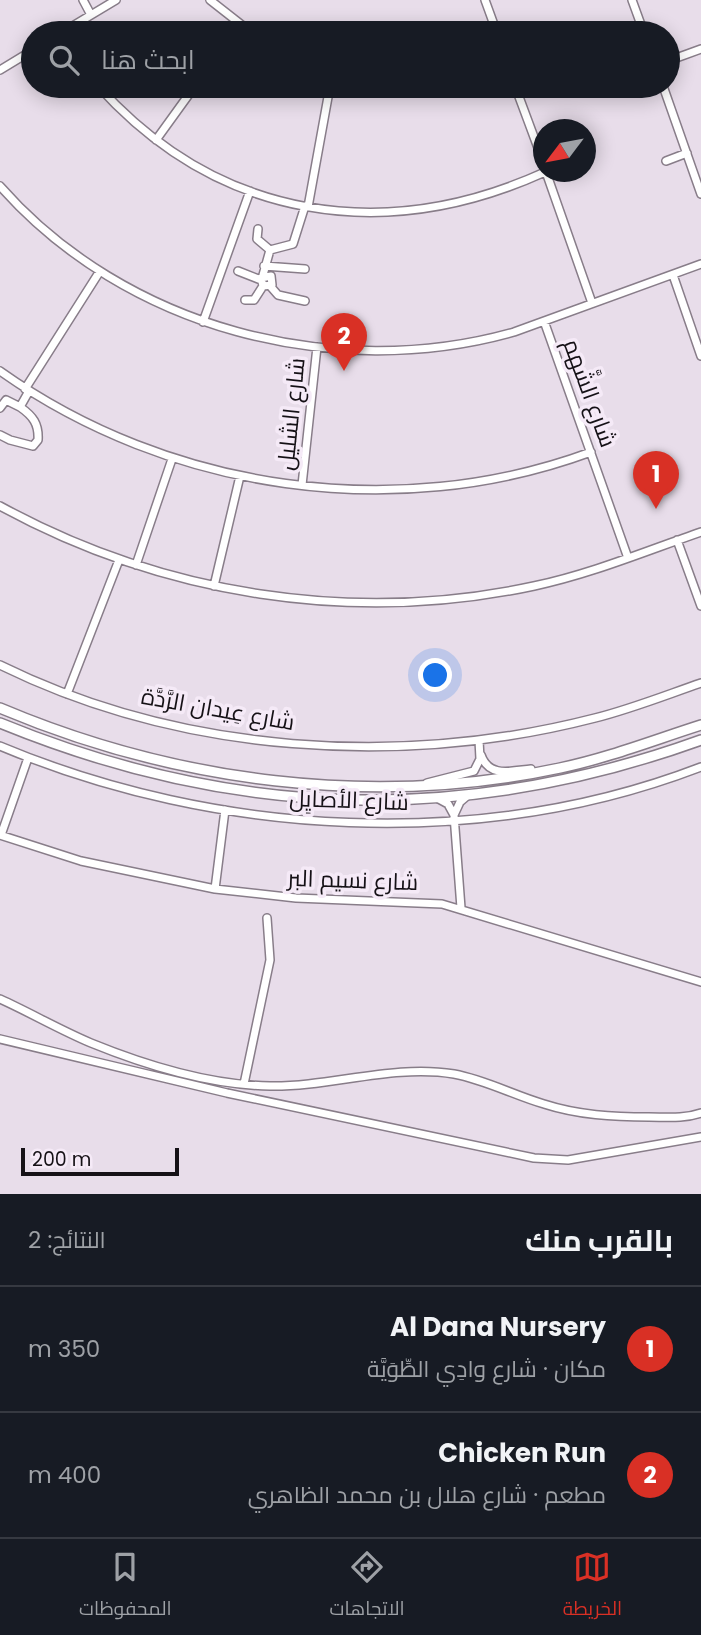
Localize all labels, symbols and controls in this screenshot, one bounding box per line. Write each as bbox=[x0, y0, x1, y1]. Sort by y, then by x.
search box bbox=[21, 21, 680, 98]
icon: search bbox=[45, 41, 83, 79]
text: ابحث هنا bbox=[101, 42, 195, 78]
north arrow bbox=[533, 119, 596, 182]
pin: 2 bbox=[321, 313, 367, 371]
street label: شارع الشَّهم bbox=[556, 334, 626, 452]
street label: شارع الشليل bbox=[269, 356, 313, 472]
pin: 1 bbox=[633, 451, 679, 509]
your location bbox=[418, 658, 452, 692]
street label: شارع عِيدان الرَّدَّة bbox=[139, 680, 297, 738]
street label: شارع الأصايِل bbox=[289, 782, 409, 818]
street label: شارع نسيم البر bbox=[285, 862, 419, 898]
scale bar bbox=[21, 1145, 178, 1177]
text: 200 m bbox=[32, 1146, 91, 1173]
text: بالقرب منك bbox=[525, 1219, 673, 1262]
text: النتائج: 2 bbox=[28, 1224, 106, 1256]
text: Al Dana Nursery bbox=[390, 1309, 606, 1345]
text: 350 m bbox=[28, 1333, 100, 1365]
text: 1 bbox=[646, 1333, 654, 1365]
text: مكان · شارع وادِي الطِّوَيَّة bbox=[367, 1353, 606, 1385]
text: Chicken Run bbox=[438, 1435, 606, 1471]
text: 400 m bbox=[28, 1459, 101, 1491]
text: 2 bbox=[643, 1459, 657, 1491]
text: مطعم · شارع هلال بن محمد الظاهري bbox=[248, 1479, 606, 1511]
tab: المحفوظات bbox=[79, 1548, 172, 1626]
tab: الاتجاهات bbox=[329, 1548, 405, 1626]
tab: الخريطة bbox=[563, 1548, 622, 1626]

